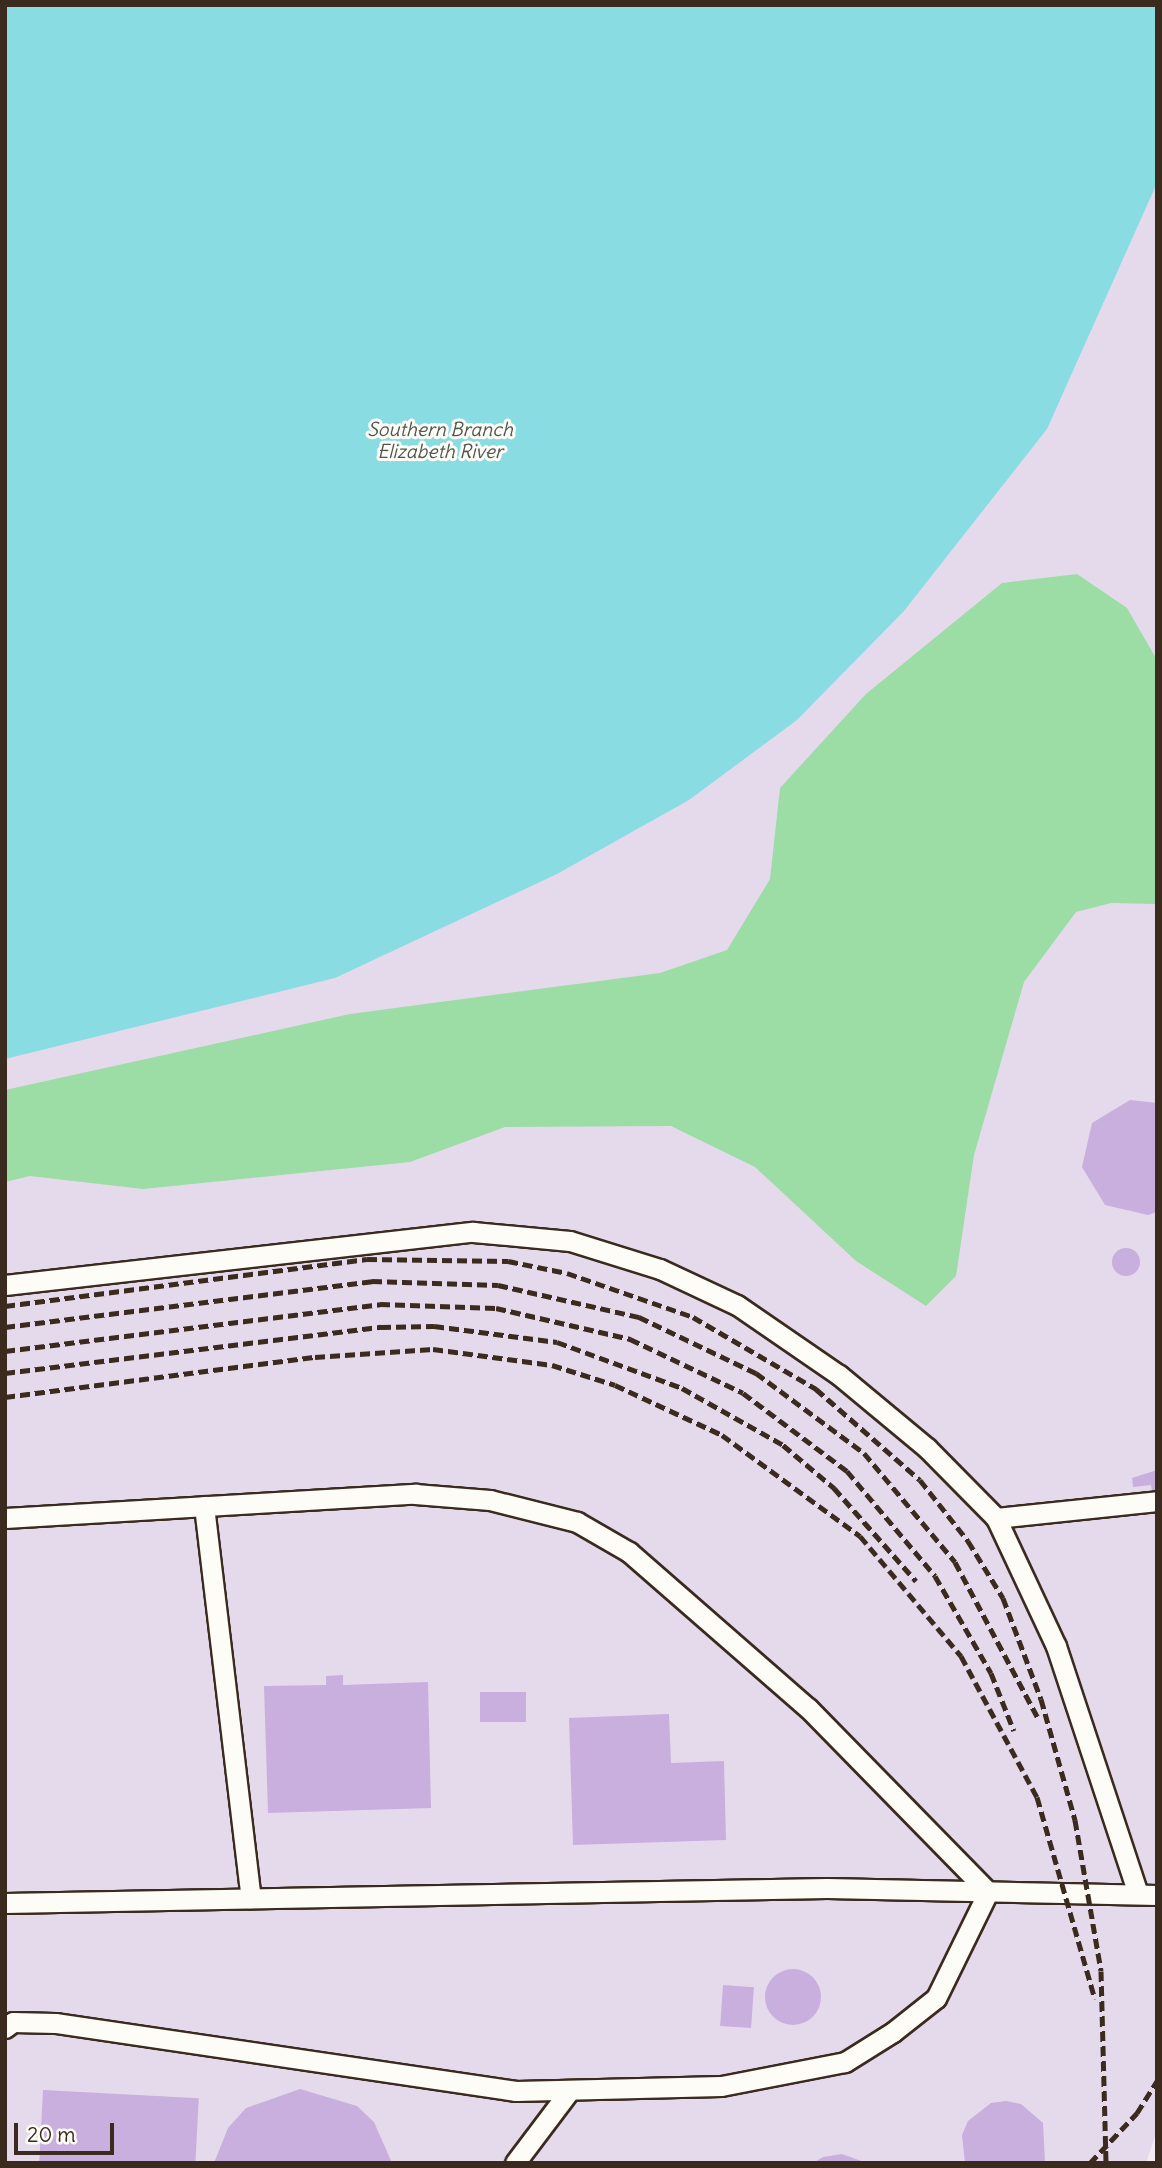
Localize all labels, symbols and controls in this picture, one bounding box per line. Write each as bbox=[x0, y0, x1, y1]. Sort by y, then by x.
water label: Southern Branch Elizabeth River bbox=[367, 419, 513, 463]
scale bar bbox=[18, 2108, 117, 2152]
text: 20 m bbox=[27, 2121, 76, 2148]

